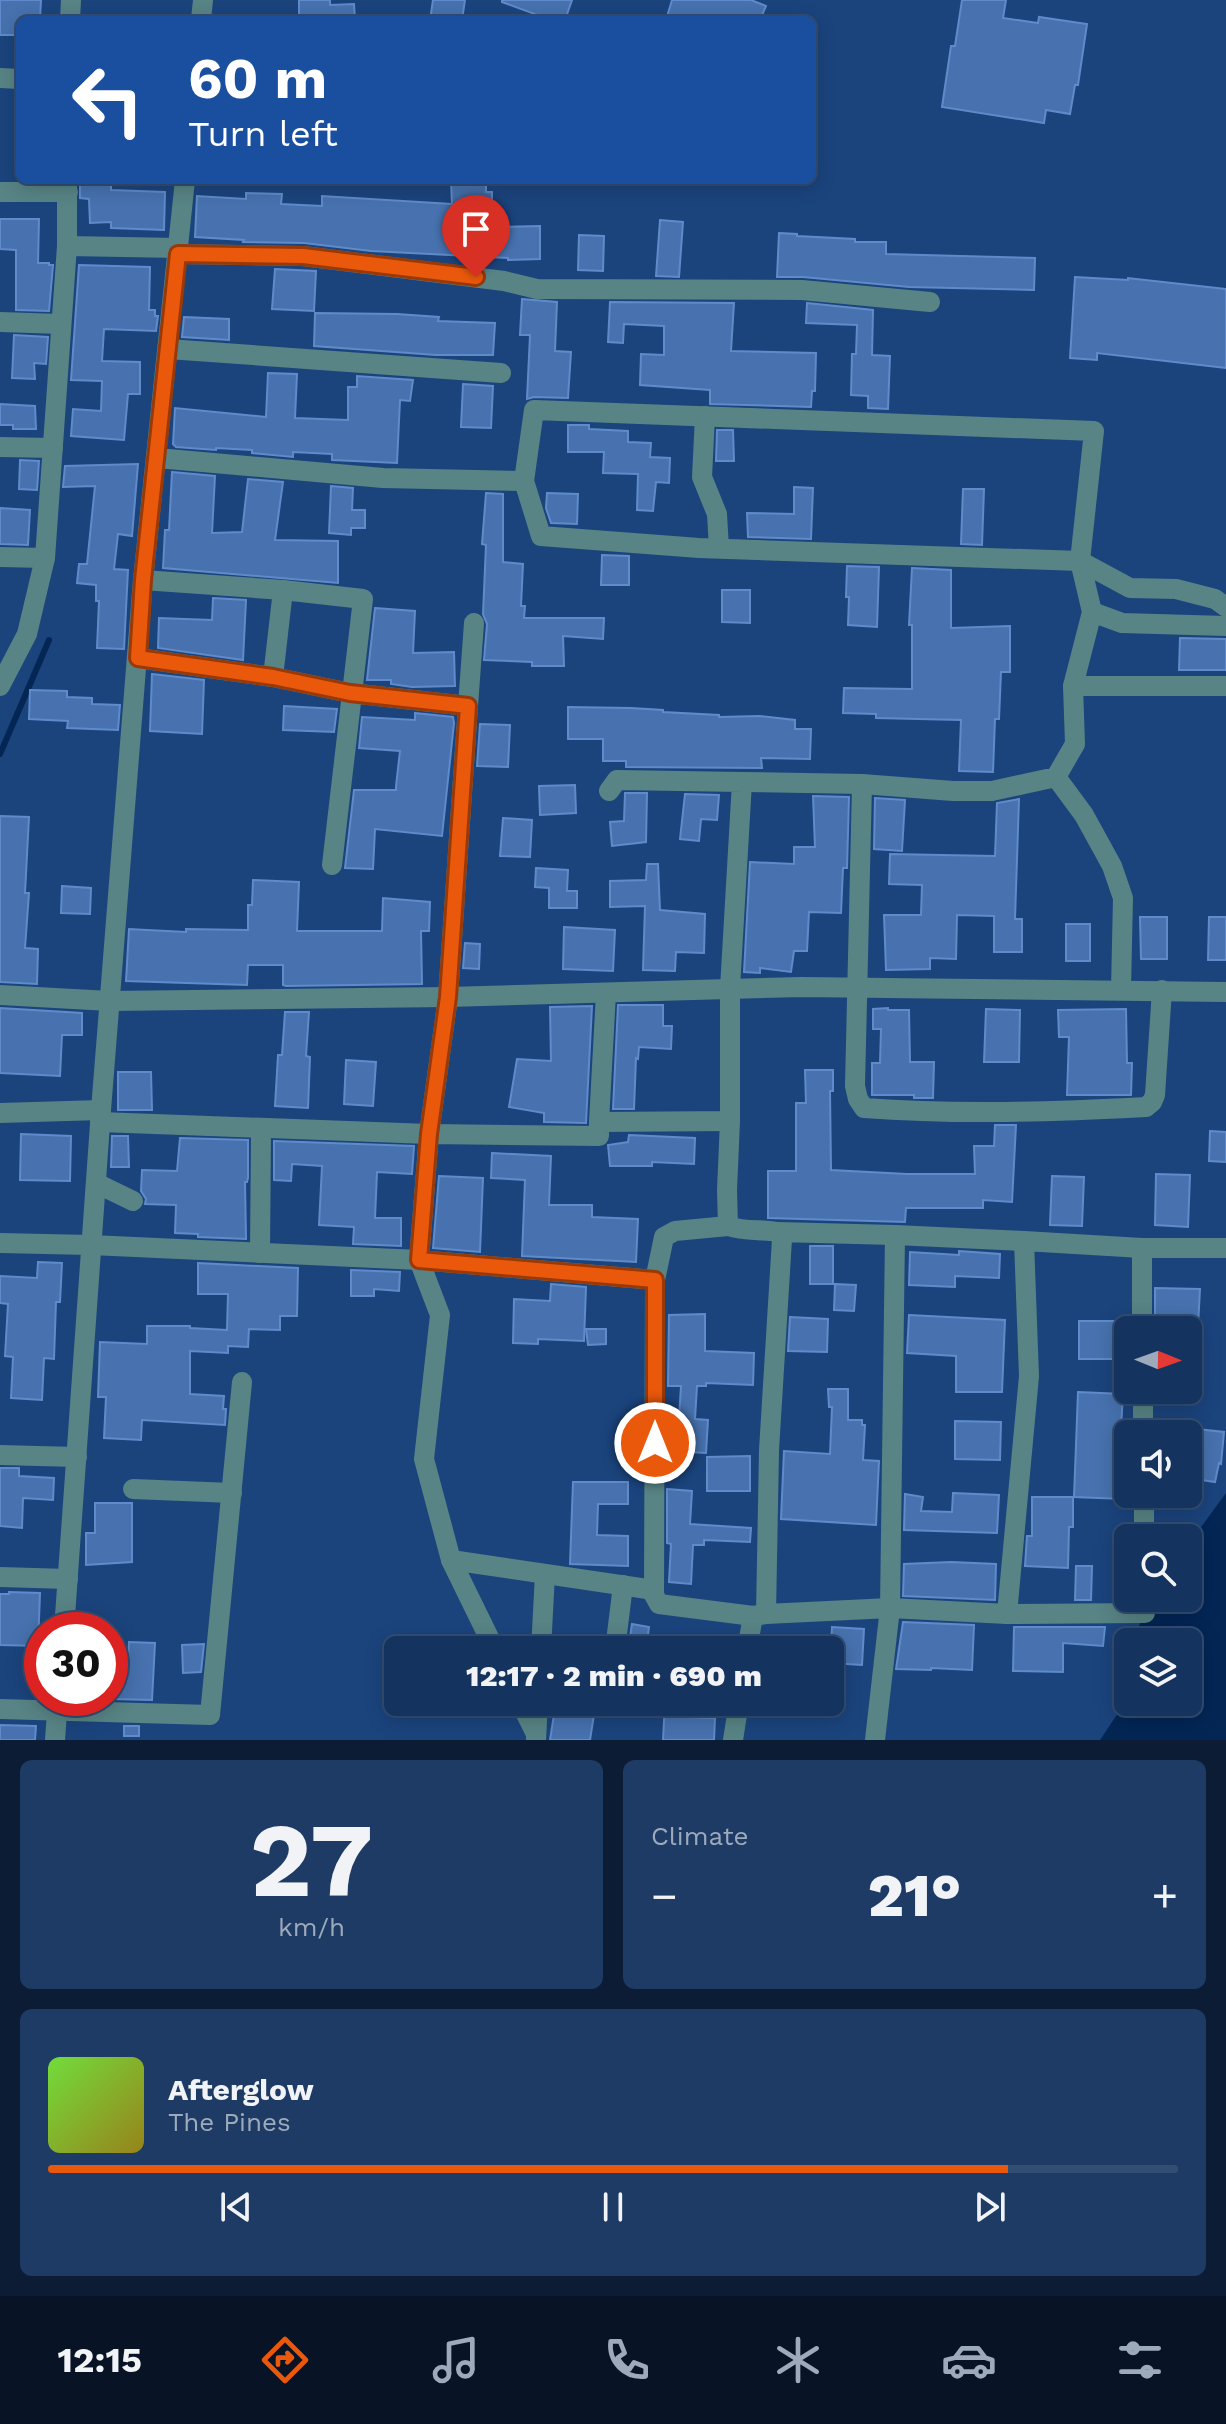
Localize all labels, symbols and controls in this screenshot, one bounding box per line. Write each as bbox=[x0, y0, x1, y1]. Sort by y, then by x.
text: 60 m bbox=[188, 46, 327, 112]
icon: left bbox=[56, 48, 160, 152]
text: Turn left bbox=[188, 113, 338, 155]
pin bbox=[442, 195, 510, 277]
icon: arrive bbox=[454, 207, 498, 251]
north arrow bbox=[1114, 1316, 1202, 1404]
map controls bbox=[1114, 1316, 1202, 1716]
position arrow bbox=[613, 1401, 697, 1485]
button: sound bbox=[1114, 1420, 1202, 1508]
button: search bbox=[1114, 1524, 1202, 1612]
speed limit sign: 30 bbox=[24, 1612, 128, 1716]
button: layers bbox=[1114, 1628, 1202, 1716]
text: 12:17 · 2 min · 690 m bbox=[466, 1658, 762, 1693]
text: 27 bbox=[250, 1799, 373, 1921]
text: Climate bbox=[651, 1821, 749, 1851]
text: 21° bbox=[868, 1860, 961, 1931]
text: − bbox=[651, 1870, 678, 1922]
text: + bbox=[1151, 1870, 1178, 1922]
text: km/h bbox=[278, 1912, 345, 1942]
text: Afterglow bbox=[168, 2072, 314, 2107]
text: The Pines bbox=[168, 2107, 291, 2137]
icon: previous bbox=[214, 2185, 258, 2229]
icon: pause bbox=[591, 2185, 635, 2229]
icon: next bbox=[968, 2185, 1012, 2229]
icon: directions bbox=[257, 2332, 313, 2388]
icon: music bbox=[428, 2332, 484, 2388]
icon: phone bbox=[599, 2332, 655, 2388]
icon: climate bbox=[770, 2332, 826, 2388]
icon: car bbox=[941, 2332, 997, 2388]
icon: filters bbox=[1112, 2332, 1168, 2388]
text: 12:15 bbox=[58, 2339, 142, 2381]

